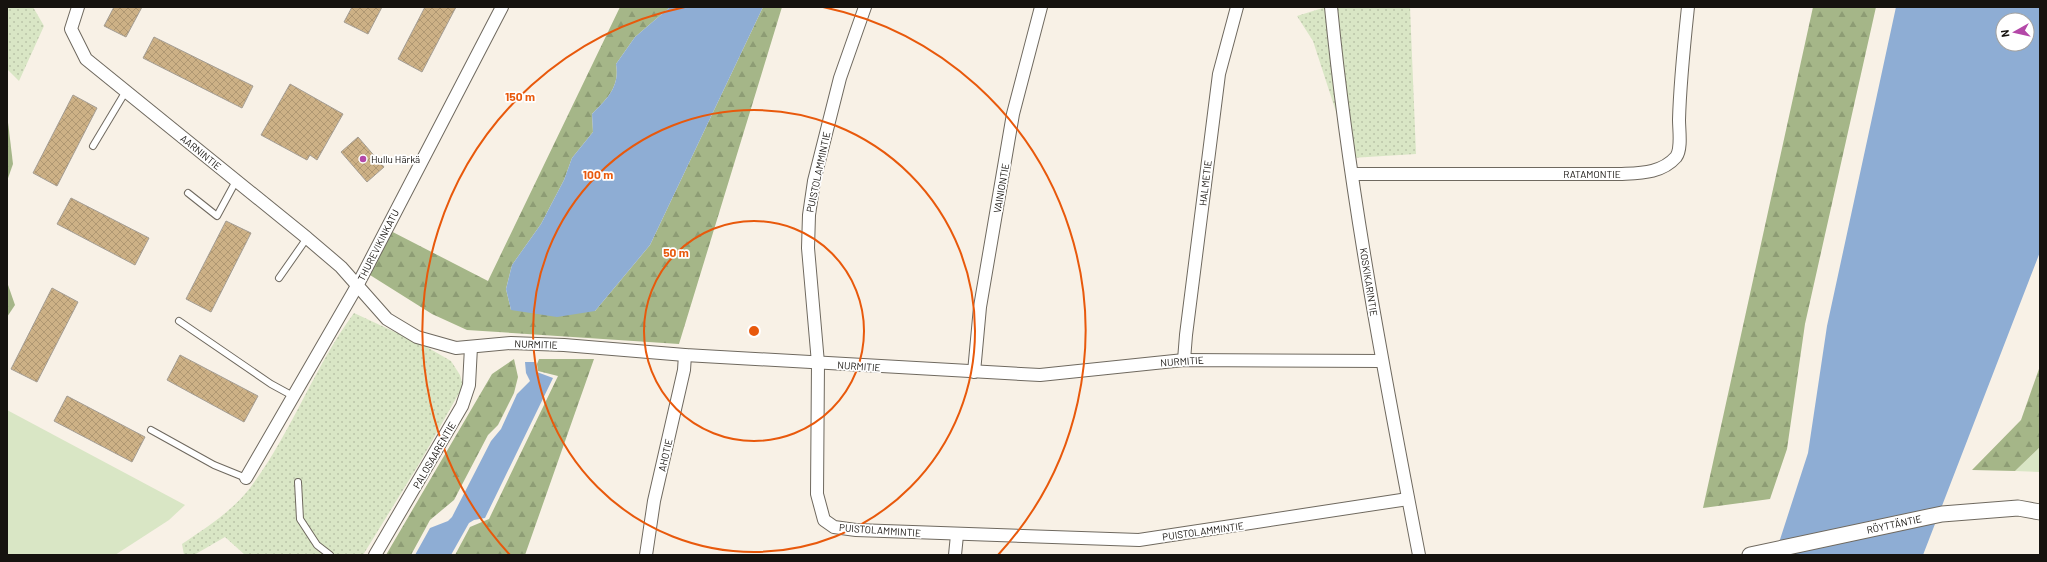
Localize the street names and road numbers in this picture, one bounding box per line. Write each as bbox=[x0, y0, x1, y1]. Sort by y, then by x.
street label: PUISTOLAMMINTIE bbox=[804, 131, 832, 213]
street label: AARNINTIE bbox=[178, 132, 224, 172]
street label: HALMETIE bbox=[1196, 159, 1214, 207]
street label: VAINIONTIE bbox=[991, 162, 1011, 214]
street label: RATAMONTIE bbox=[1563, 168, 1621, 180]
street label: THUREVIKINKATU bbox=[355, 207, 401, 283]
street label: KOSKIKARINTIE bbox=[1358, 247, 1380, 317]
street label: NURMITIE bbox=[514, 337, 558, 351]
street label: NURMITIE bbox=[1160, 353, 1204, 369]
street label: NURMITIE bbox=[837, 358, 881, 374]
street label: PALOSAARENTIE bbox=[410, 420, 458, 490]
street label: AHOTIE bbox=[655, 438, 675, 472]
street label: RÖYTTÄNTIE bbox=[1865, 512, 1923, 536]
street label: PUISTOLAMMINTIE bbox=[1161, 519, 1245, 543]
street label: PUISTOLAMMINTIE bbox=[839, 521, 921, 539]

